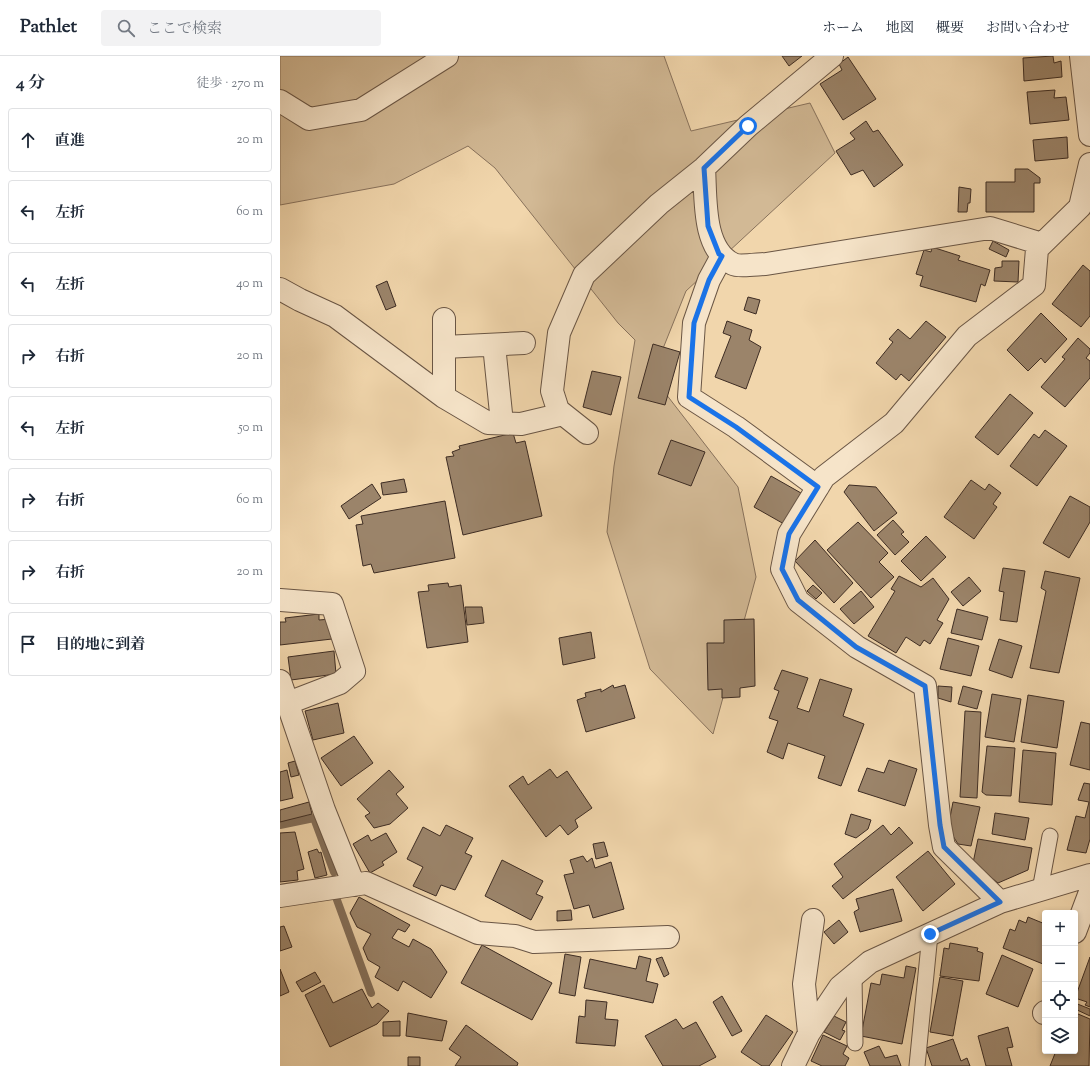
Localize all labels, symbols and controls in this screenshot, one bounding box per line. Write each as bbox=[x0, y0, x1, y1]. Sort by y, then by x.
search box bbox=[101, 10, 381, 46]
text: Pathlet bbox=[20, 14, 77, 41]
icon: search bbox=[115, 17, 137, 39]
text: ここで検索 bbox=[147, 19, 222, 40]
text: ホーム bbox=[822, 19, 864, 39]
text: 地図 bbox=[886, 19, 914, 39]
text: 概要 bbox=[936, 19, 964, 39]
text: お問い合わせ bbox=[986, 19, 1070, 39]
text: 4 分 bbox=[16, 72, 45, 96]
text: 徒歩 · 270 m bbox=[196, 75, 264, 93]
route start bbox=[739, 117, 757, 135]
icon: ahead bbox=[17, 129, 39, 151]
text: 直進 bbox=[55, 131, 85, 152]
text: 20 m bbox=[237, 131, 263, 149]
icon: left bbox=[17, 201, 39, 223]
text: 左折 bbox=[55, 203, 85, 224]
text: 60 m bbox=[236, 203, 263, 221]
icon: left bbox=[17, 273, 39, 295]
text: 左折 bbox=[55, 275, 85, 296]
text: 40 m bbox=[236, 275, 263, 293]
icon: right bbox=[17, 345, 39, 367]
text: 右折 bbox=[55, 347, 85, 368]
text: 20 m bbox=[237, 347, 263, 365]
icon: left bbox=[17, 417, 39, 439]
text: 左折 bbox=[55, 419, 85, 440]
text: 50 m bbox=[238, 419, 263, 437]
icon: right bbox=[17, 489, 39, 511]
text: 右折 bbox=[55, 491, 85, 512]
text: 60 m bbox=[236, 491, 263, 509]
icon: right bbox=[17, 561, 39, 583]
text: 右折 bbox=[55, 563, 85, 584]
text: 20 m bbox=[237, 563, 263, 581]
icon: arrive bbox=[17, 633, 39, 655]
text: 目的地に到着 bbox=[55, 635, 145, 656]
map controls bbox=[1042, 910, 1078, 1054]
button: + bbox=[1042, 910, 1078, 946]
route end bbox=[921, 925, 939, 943]
button: − bbox=[1042, 946, 1078, 982]
button: locate bbox=[1042, 982, 1078, 1018]
button: layers bbox=[1042, 1018, 1078, 1054]

